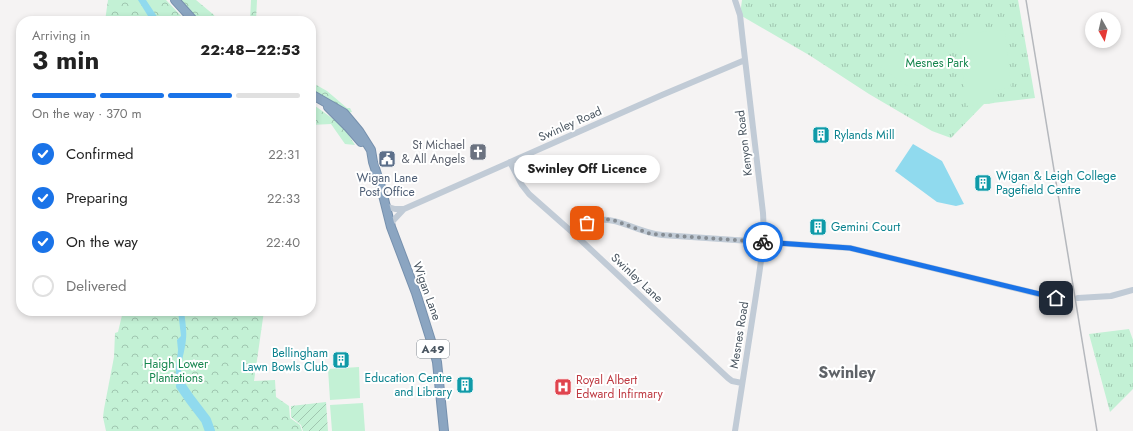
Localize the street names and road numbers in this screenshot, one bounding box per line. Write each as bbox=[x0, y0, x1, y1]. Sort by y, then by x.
street label: Swinley Road bbox=[535, 102, 605, 146]
street label: Kenyon Road bbox=[731, 109, 757, 177]
street label: Swinley Lane bbox=[607, 249, 667, 307]
street label: Wigan Lane bbox=[408, 259, 446, 323]
street label: Mesnes Road bbox=[725, 300, 753, 370]
road number: A49 bbox=[417, 340, 449, 358]

